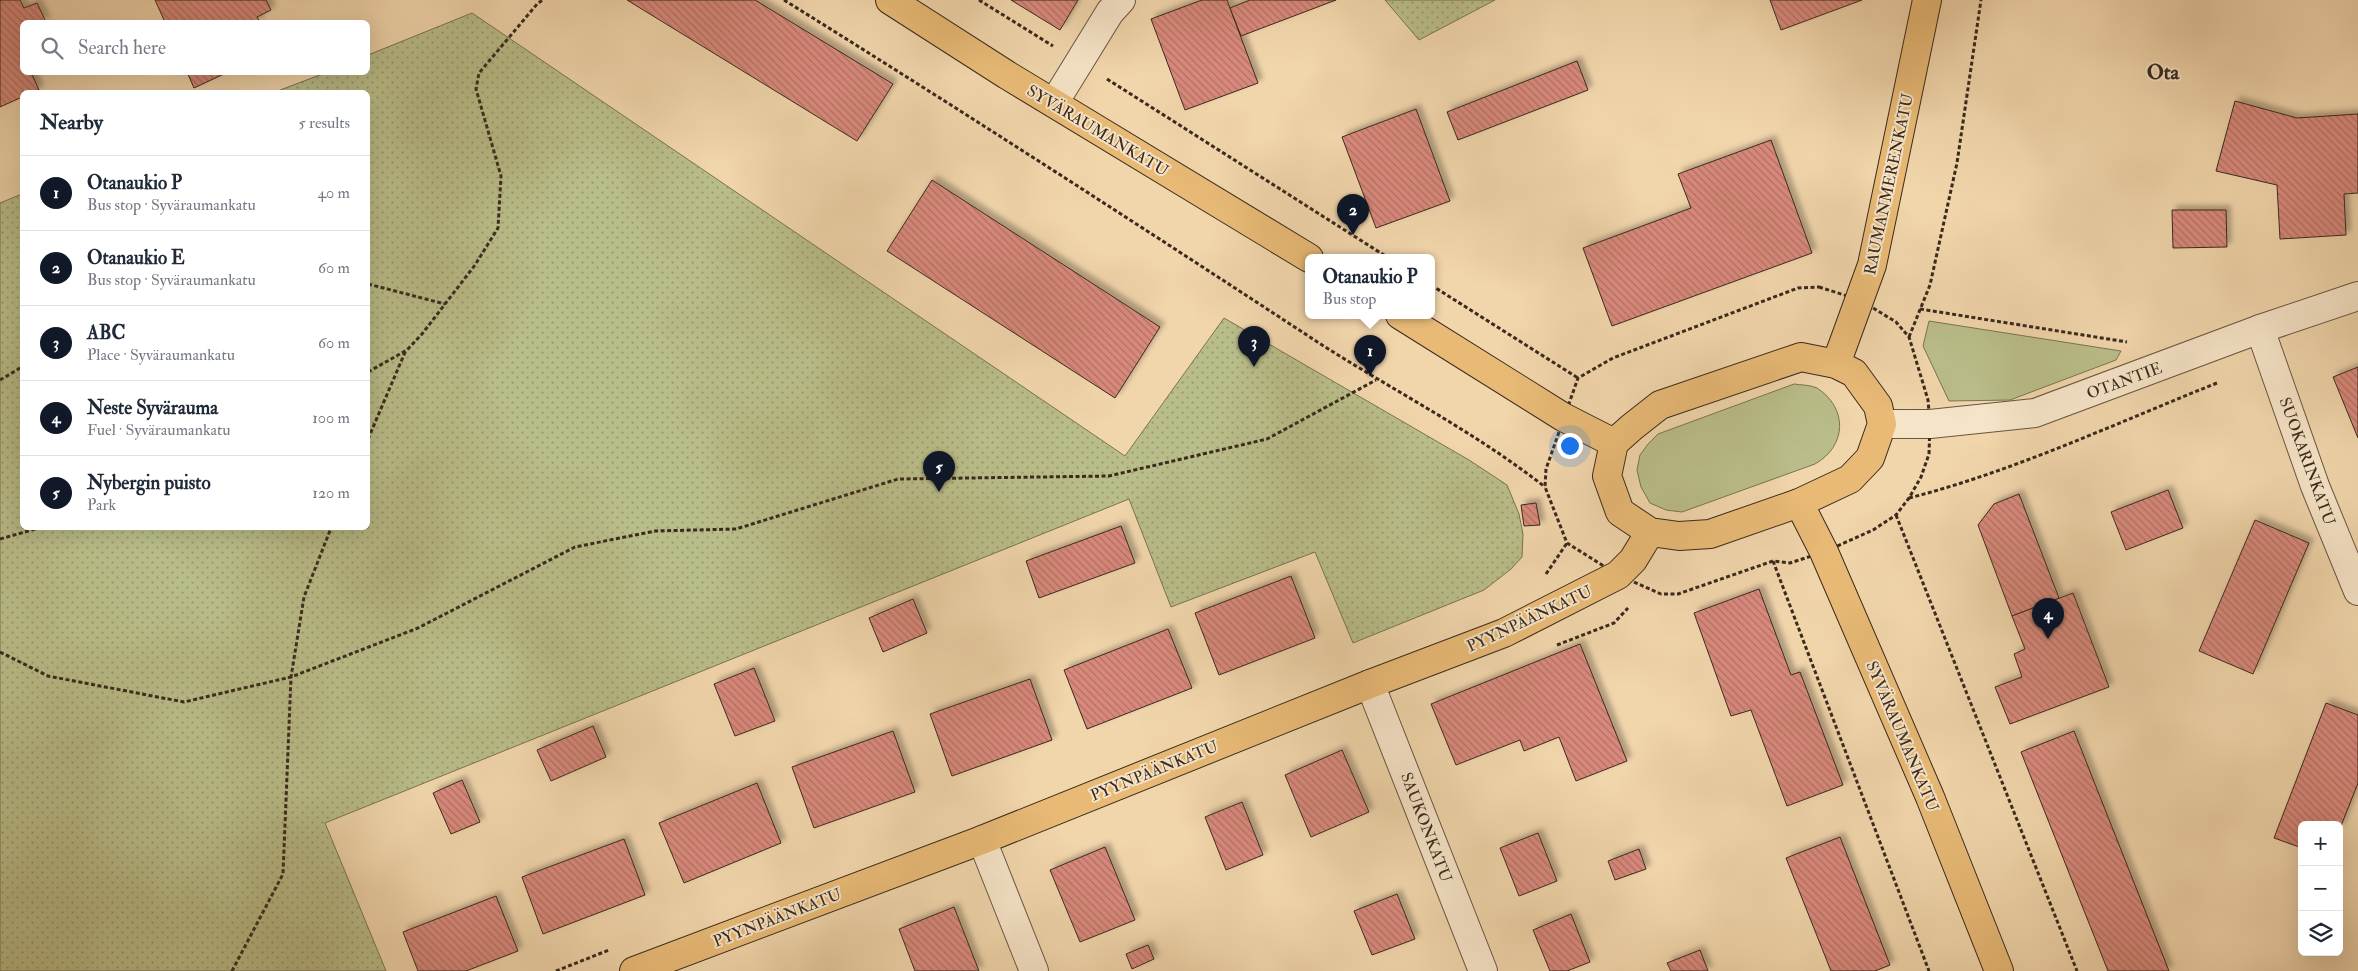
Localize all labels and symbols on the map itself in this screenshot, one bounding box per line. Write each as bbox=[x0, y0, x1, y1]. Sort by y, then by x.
district label: Ota bbox=[2147, 59, 2181, 86]
street label: SYVÄRAUMANKATU bbox=[1023, 81, 1172, 181]
street label: RAUMANMERENKATU bbox=[1860, 91, 1918, 277]
pin: 2 bbox=[1337, 194, 1369, 235]
pin: 3 bbox=[1238, 326, 1270, 367]
pin: 1 bbox=[1354, 335, 1386, 376]
street label: OTANTIE bbox=[2084, 358, 2165, 404]
street label: SUOKARINKATU bbox=[2275, 395, 2340, 529]
your location bbox=[1557, 433, 1583, 459]
pin: 5 bbox=[923, 451, 955, 492]
street label: PYYNPÄÄNKATU bbox=[1464, 581, 1596, 657]
pin: 4 bbox=[2032, 598, 2064, 639]
street label: SYVÄRAUMANKATU bbox=[1861, 658, 1943, 815]
street label: PYYNPÄÄNKATU bbox=[1088, 736, 1222, 806]
street label: SAUKONKATU bbox=[1396, 770, 1456, 886]
street label: PYYNPÄÄNKATU bbox=[710, 884, 845, 952]

